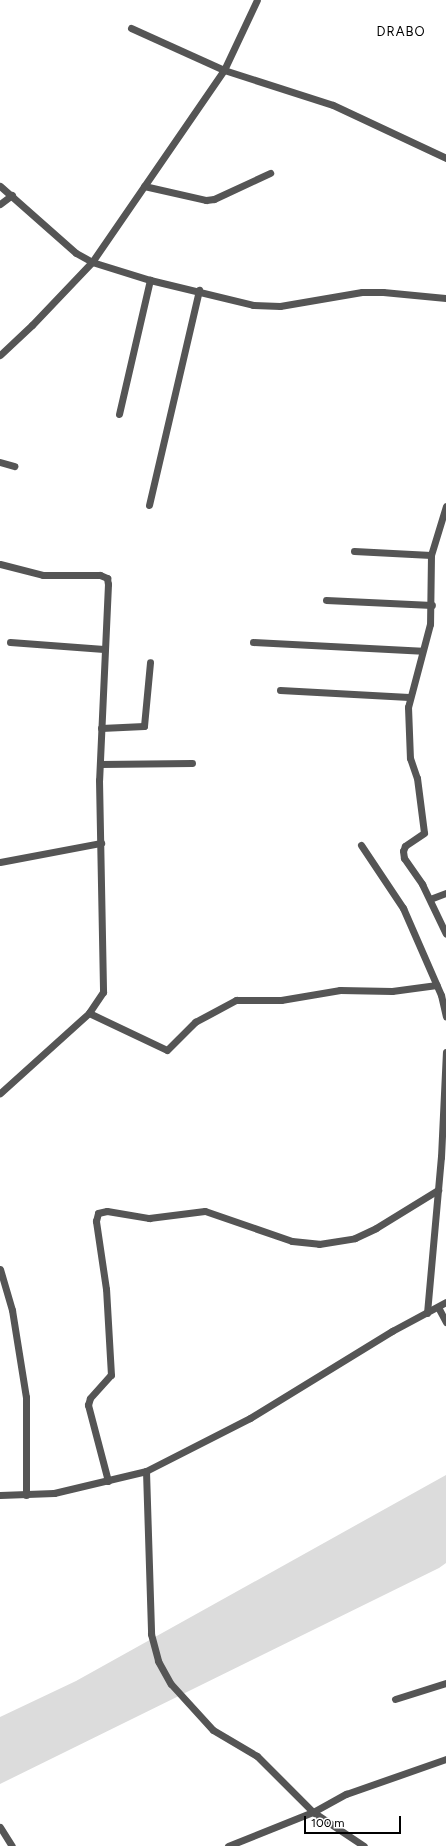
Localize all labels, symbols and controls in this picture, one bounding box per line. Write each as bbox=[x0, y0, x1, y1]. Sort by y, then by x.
district label: DRABO bbox=[377, 24, 425, 40]
scale bar bbox=[306, 1808, 403, 1834]
text: 100 m bbox=[311, 1816, 345, 1830]

